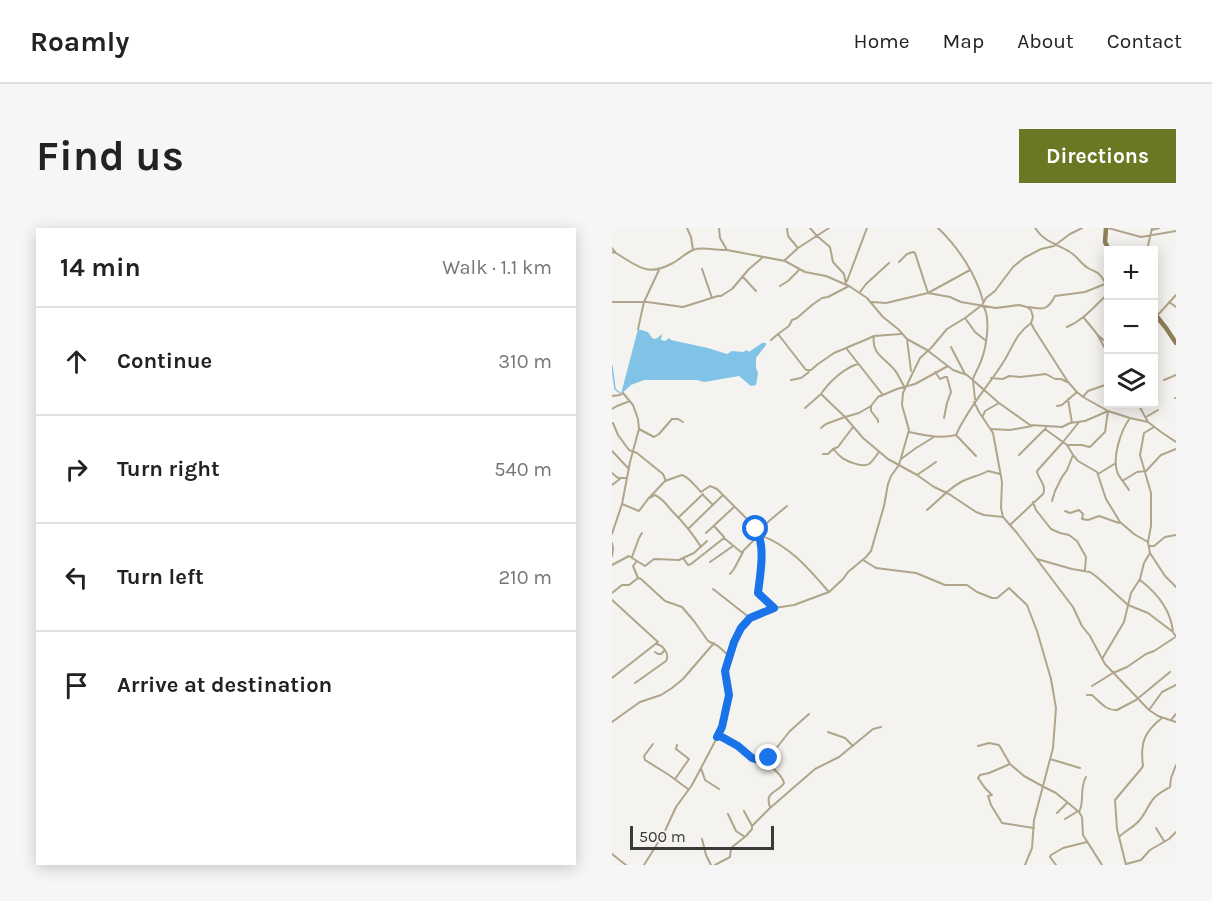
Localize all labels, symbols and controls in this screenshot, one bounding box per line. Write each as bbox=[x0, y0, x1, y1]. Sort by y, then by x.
text: Roamly bbox=[30, 25, 129, 58]
text: Home bbox=[854, 29, 910, 53]
text: Map bbox=[943, 29, 984, 53]
text: About bbox=[1017, 29, 1074, 53]
text: Contact bbox=[1107, 29, 1182, 53]
button: Directions bbox=[1019, 129, 1176, 183]
text: Find us bbox=[36, 131, 184, 181]
map controls bbox=[1104, 246, 1158, 408]
button: + bbox=[1104, 246, 1158, 300]
text: 14 min bbox=[60, 252, 141, 283]
text: Walk · 1.1 km bbox=[442, 256, 552, 279]
button: − bbox=[1104, 300, 1158, 354]
icon: ahead bbox=[60, 345, 93, 378]
text: Continue bbox=[117, 348, 212, 374]
text: 310 m bbox=[498, 350, 552, 373]
button: layers bbox=[1104, 354, 1158, 408]
icon: right bbox=[60, 453, 93, 486]
text: Turn right bbox=[117, 456, 220, 482]
text: 540 m bbox=[494, 458, 552, 481]
route start bbox=[742, 515, 768, 541]
icon: left bbox=[60, 561, 93, 594]
text: Turn left bbox=[117, 564, 204, 590]
text: 210 m bbox=[498, 566, 552, 589]
icon: arrive bbox=[60, 669, 93, 702]
text: Arrive at destination bbox=[117, 672, 332, 698]
route end bbox=[755, 744, 781, 770]
scale bar bbox=[630, 823, 774, 850]
text: 500 m bbox=[639, 827, 686, 846]

